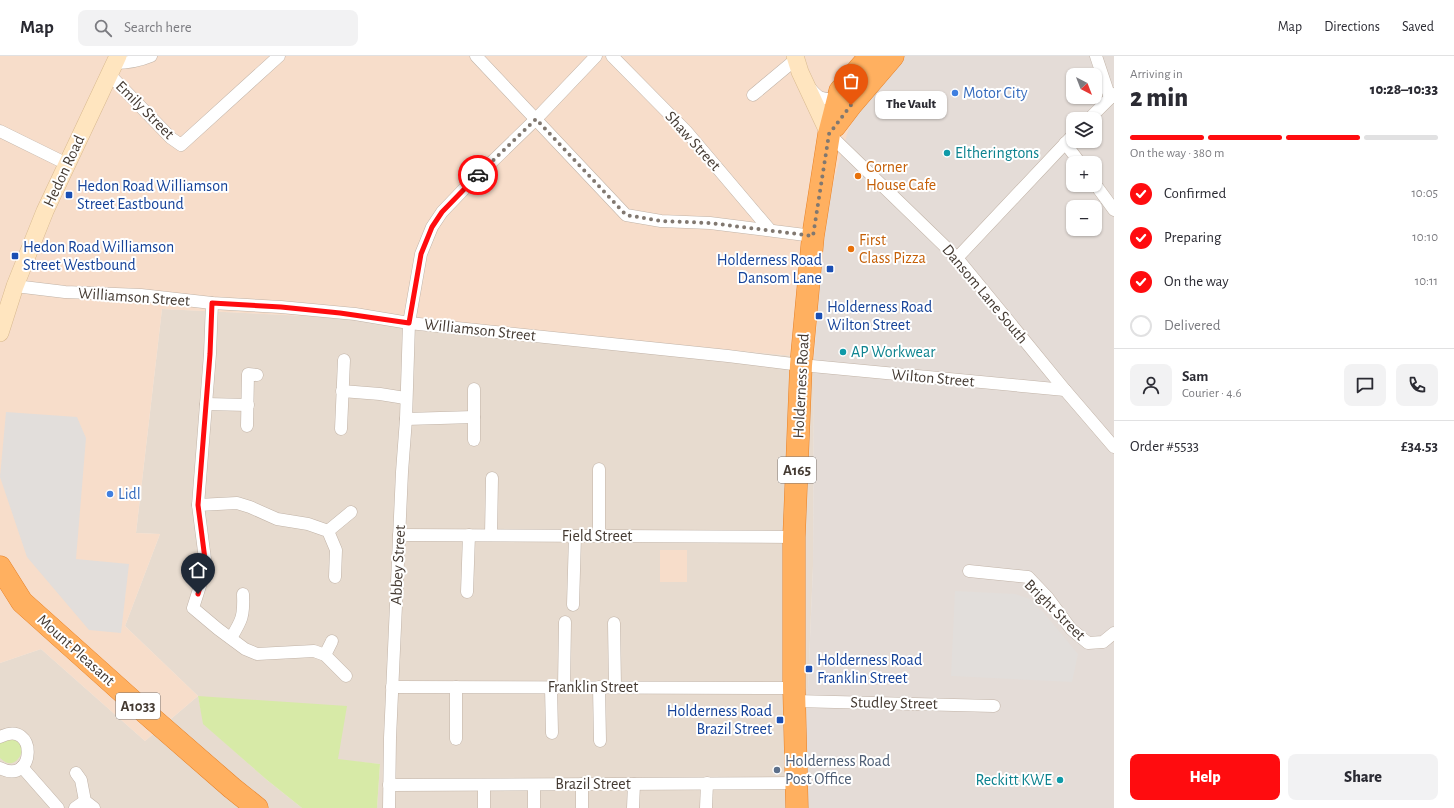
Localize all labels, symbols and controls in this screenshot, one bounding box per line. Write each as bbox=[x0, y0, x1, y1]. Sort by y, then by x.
search box bbox=[78, 10, 358, 46]
icon: search bbox=[92, 17, 114, 39]
text: Map bbox=[20, 18, 54, 37]
text: Search here bbox=[124, 20, 192, 35]
text: Map bbox=[1278, 20, 1302, 34]
text: Directions bbox=[1324, 20, 1380, 34]
text: Saved bbox=[1402, 20, 1434, 34]
pin bbox=[834, 64, 868, 105]
north arrow bbox=[1066, 68, 1102, 104]
map controls bbox=[1066, 68, 1102, 236]
text: Arriving in bbox=[1130, 68, 1183, 81]
icon: bag bbox=[840, 70, 862, 92]
street label: Emily Street bbox=[112, 78, 177, 143]
text: 10:28–10:33 bbox=[1370, 82, 1438, 97]
place label: Motor City bbox=[963, 85, 1028, 102]
text: 2 min bbox=[1130, 85, 1188, 111]
marker: Motor City bbox=[950, 88, 960, 98]
callout: The Vault bbox=[875, 91, 947, 119]
text: The Vault bbox=[886, 98, 936, 111]
street label: Shaw Street bbox=[662, 108, 724, 174]
button: layers bbox=[1066, 112, 1102, 148]
street label: Hedon Road bbox=[41, 133, 87, 209]
place label: Eltheringtons bbox=[955, 145, 1039, 161]
text: On the way · 380 m bbox=[1130, 147, 1224, 160]
marker: Eltheringtons bbox=[942, 148, 952, 158]
courier bbox=[458, 155, 498, 195]
button: + bbox=[1066, 156, 1102, 192]
place label: Corner House Cafe bbox=[866, 159, 936, 193]
icon: car bbox=[467, 164, 489, 186]
marker: Corner House Cafe bbox=[853, 171, 863, 181]
place label: Hedon Road Williamson Street Eastbound bbox=[77, 178, 228, 212]
icon: check bbox=[1130, 183, 1152, 205]
text: Confirmed bbox=[1164, 186, 1226, 201]
text: 10:05 bbox=[1411, 187, 1438, 200]
marker: Hedon Road Williamson Street Eastbound bbox=[64, 190, 74, 200]
button: − bbox=[1066, 200, 1102, 236]
icon: check bbox=[1130, 227, 1152, 249]
text: Preparing bbox=[1164, 230, 1221, 245]
text: 10:10 bbox=[1412, 231, 1438, 244]
place label: First Class Pizza bbox=[859, 232, 926, 266]
place label: Hedon Road Williamson Street Westbound bbox=[23, 239, 174, 273]
street label: Dansom Lane South bbox=[939, 241, 1031, 347]
marker: First Class Pizza bbox=[846, 244, 856, 254]
marker: Hedon Road Williamson Street Westbound bbox=[10, 251, 20, 261]
place label: Holderness Road Dansom Lane bbox=[717, 252, 822, 286]
marker: Holderness Road Dansom Lane bbox=[825, 264, 835, 274]
icon: check bbox=[1130, 271, 1152, 293]
text: On the way bbox=[1164, 274, 1229, 289]
text: 10:11 bbox=[1415, 275, 1438, 288]
street label: Williamson Street bbox=[78, 285, 190, 309]
place label: Holderness Road Wilton Street bbox=[827, 299, 932, 333]
marker: Holderness Road Wilton Street bbox=[814, 311, 824, 321]
street label: Williamson Street bbox=[423, 316, 537, 344]
text: Delivered bbox=[1164, 318, 1221, 333]
street label: Holderness Road bbox=[790, 333, 812, 439]
place label: AP Workwear bbox=[851, 344, 936, 360]
marker: AP Workwear bbox=[838, 347, 848, 357]
button: person bbox=[1130, 364, 1172, 406]
button: chat bbox=[1344, 364, 1386, 406]
button: phone bbox=[1396, 364, 1438, 406]
street label: Wilton Street bbox=[891, 366, 975, 390]
text: Sam bbox=[1182, 369, 1208, 384]
text: Courier · 4.6 bbox=[1182, 387, 1242, 400]
text: Order #5533 bbox=[1130, 439, 1199, 454]
text: £34.53 bbox=[1401, 439, 1438, 454]
road number: A165 bbox=[778, 457, 816, 483]
place label: Lidl bbox=[118, 486, 141, 502]
marker: Lidl bbox=[105, 489, 115, 499]
street label: Abbey Street bbox=[388, 525, 409, 606]
street label: Field Street bbox=[562, 528, 632, 544]
pin bbox=[181, 553, 215, 594]
icon: home bbox=[187, 559, 209, 581]
street label: Bright Street bbox=[1021, 576, 1089, 644]
street label: Mount Pleasant bbox=[34, 611, 118, 689]
place label: Holderness Road Franklin Street bbox=[817, 652, 922, 686]
marker: Holderness Road Franklin Street bbox=[804, 664, 814, 674]
street label: Franklin Street bbox=[548, 679, 638, 695]
road number: A1033 bbox=[116, 693, 160, 719]
street label: Studley Street bbox=[850, 694, 938, 713]
place label: Holderness Road Brazil Street bbox=[667, 703, 772, 737]
marker: Holderness Road Brazil Street bbox=[775, 715, 785, 725]
place label: Holderness Road Post Office bbox=[785, 753, 890, 787]
button: Help bbox=[1130, 754, 1280, 800]
button: Share bbox=[1288, 754, 1438, 800]
marker: Holderness Road Post Office bbox=[772, 765, 782, 775]
place label: Reckitt KWE bbox=[975, 772, 1052, 788]
marker: Reckitt KWE bbox=[1055, 775, 1065, 785]
street label: Brazil Street bbox=[555, 776, 631, 792]

